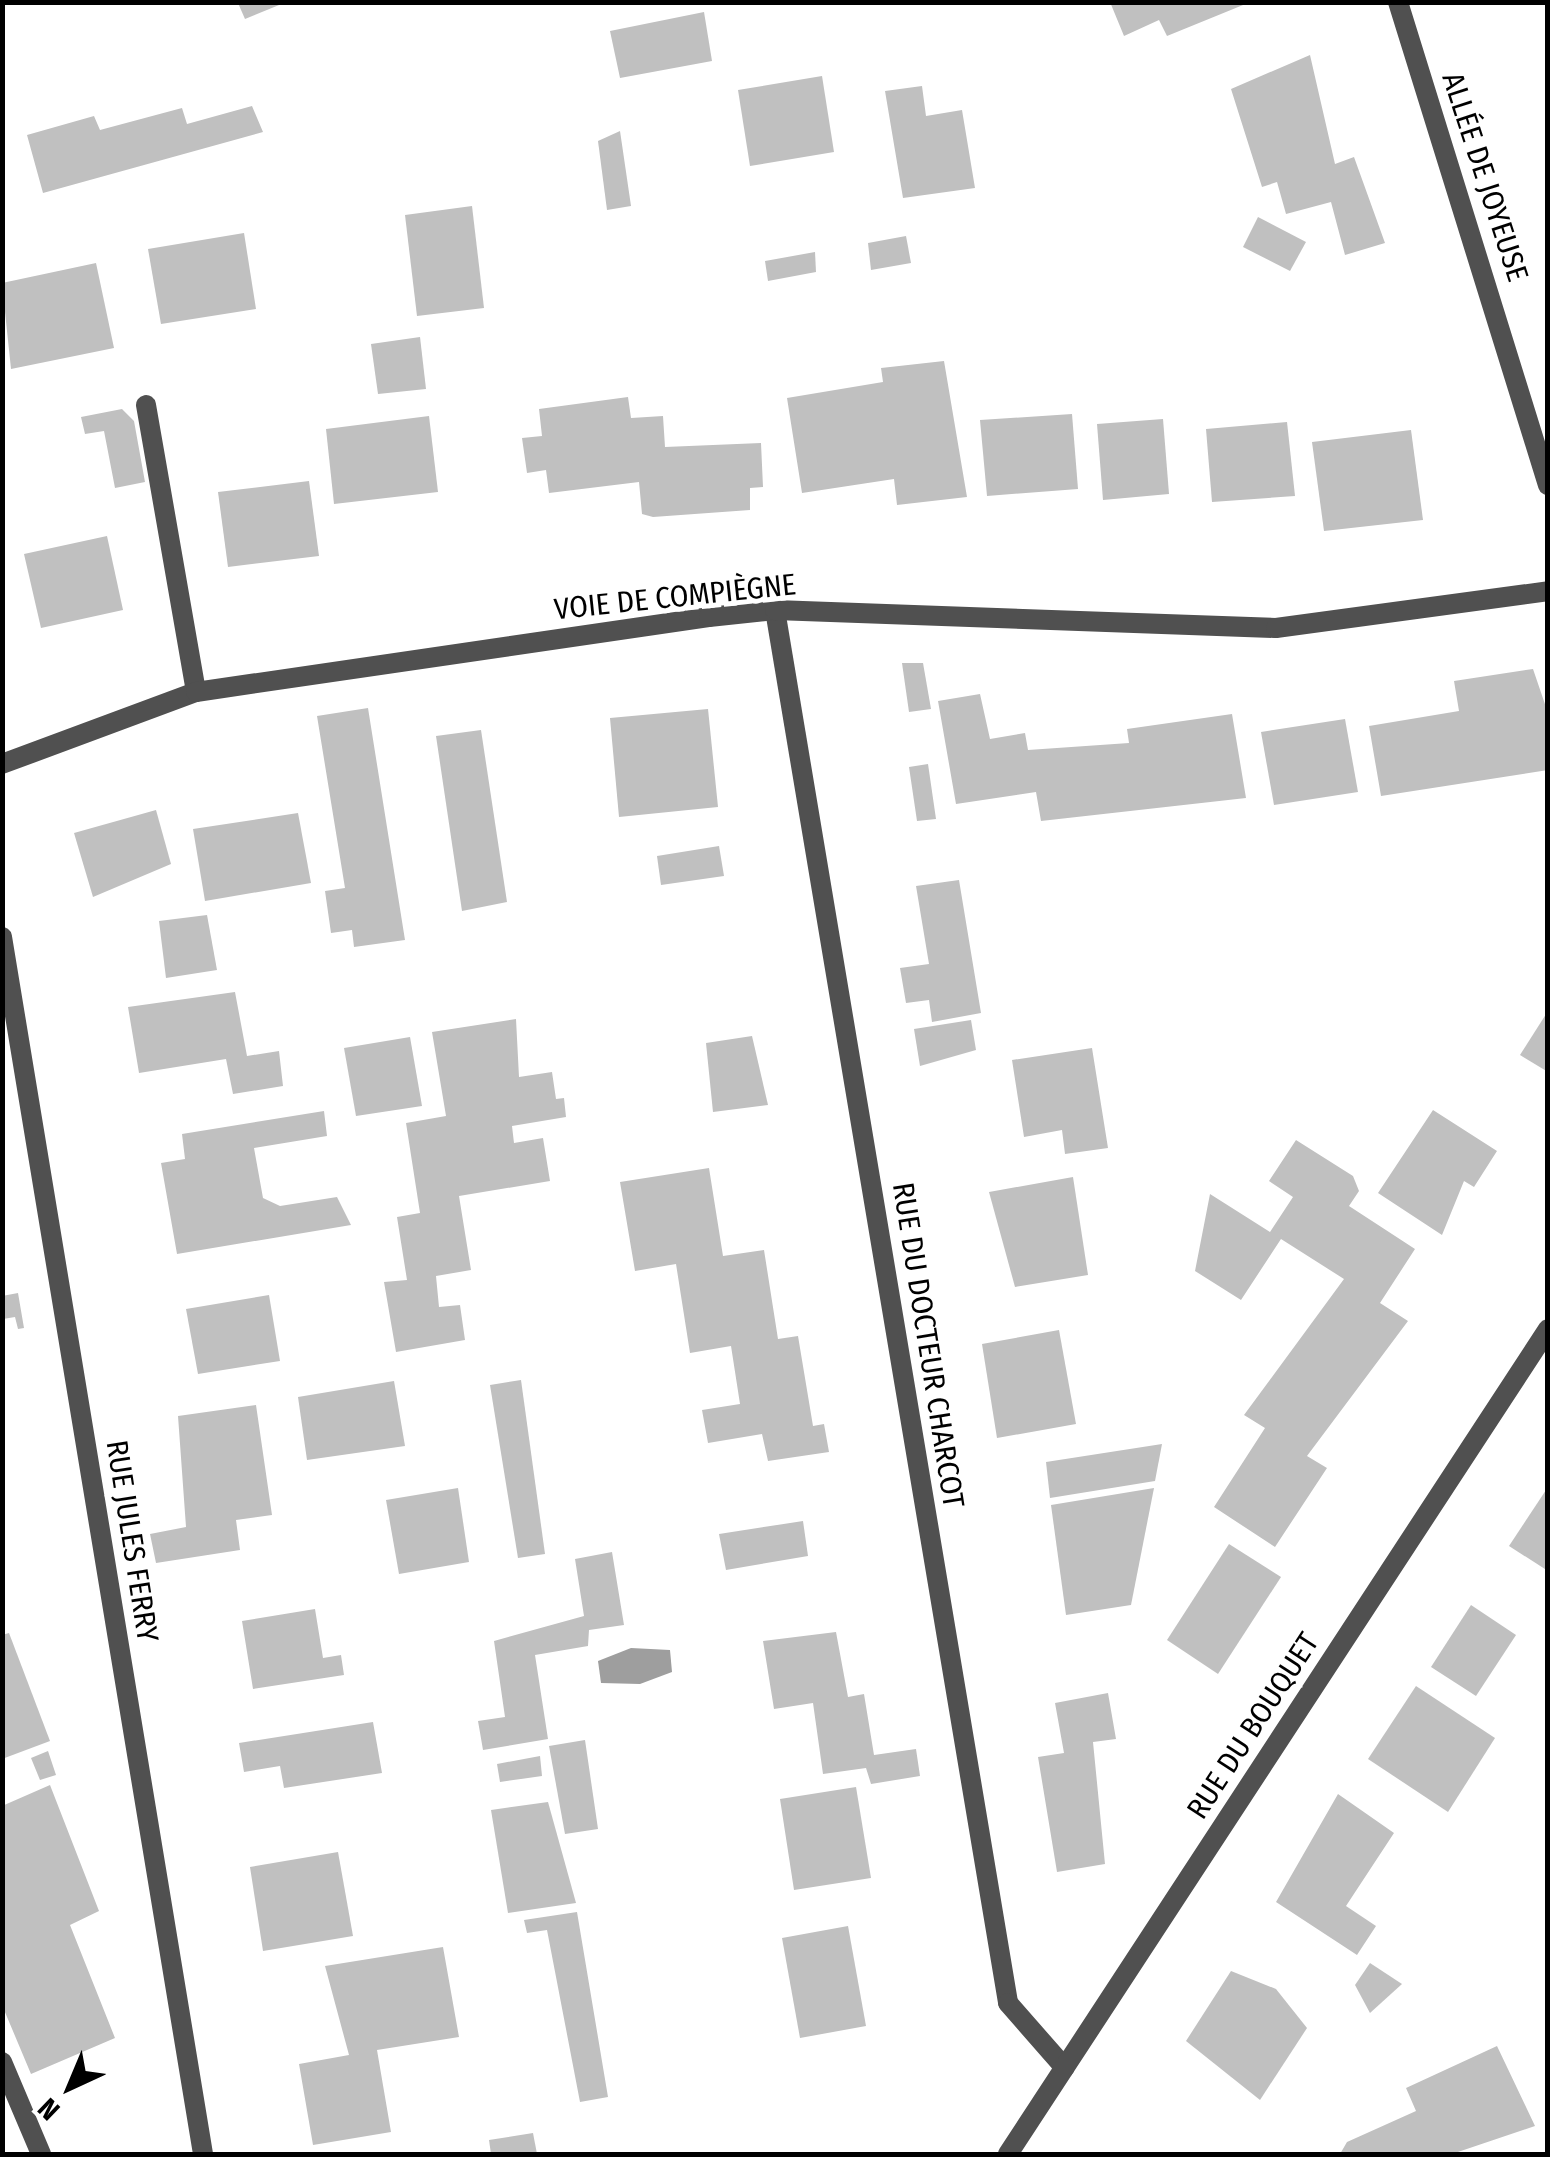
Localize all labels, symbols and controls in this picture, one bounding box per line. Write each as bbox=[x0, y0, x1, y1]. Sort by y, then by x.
street label: ALLÉE DE JOYEUSE bbox=[1434, 68, 1536, 286]
street label: VOIE DE COMPIÈGNE bbox=[552, 566, 798, 628]
street label: RUE DU DOCTEUR CHARCOT bbox=[885, 1180, 971, 1510]
street label: RUE JULES FERRY bbox=[98, 1438, 166, 1644]
street label: RUE DU BOUQUET bbox=[1180, 1626, 1326, 1826]
north arrow bbox=[20, 2037, 120, 2137]
text: N bbox=[31, 2091, 66, 2127]

